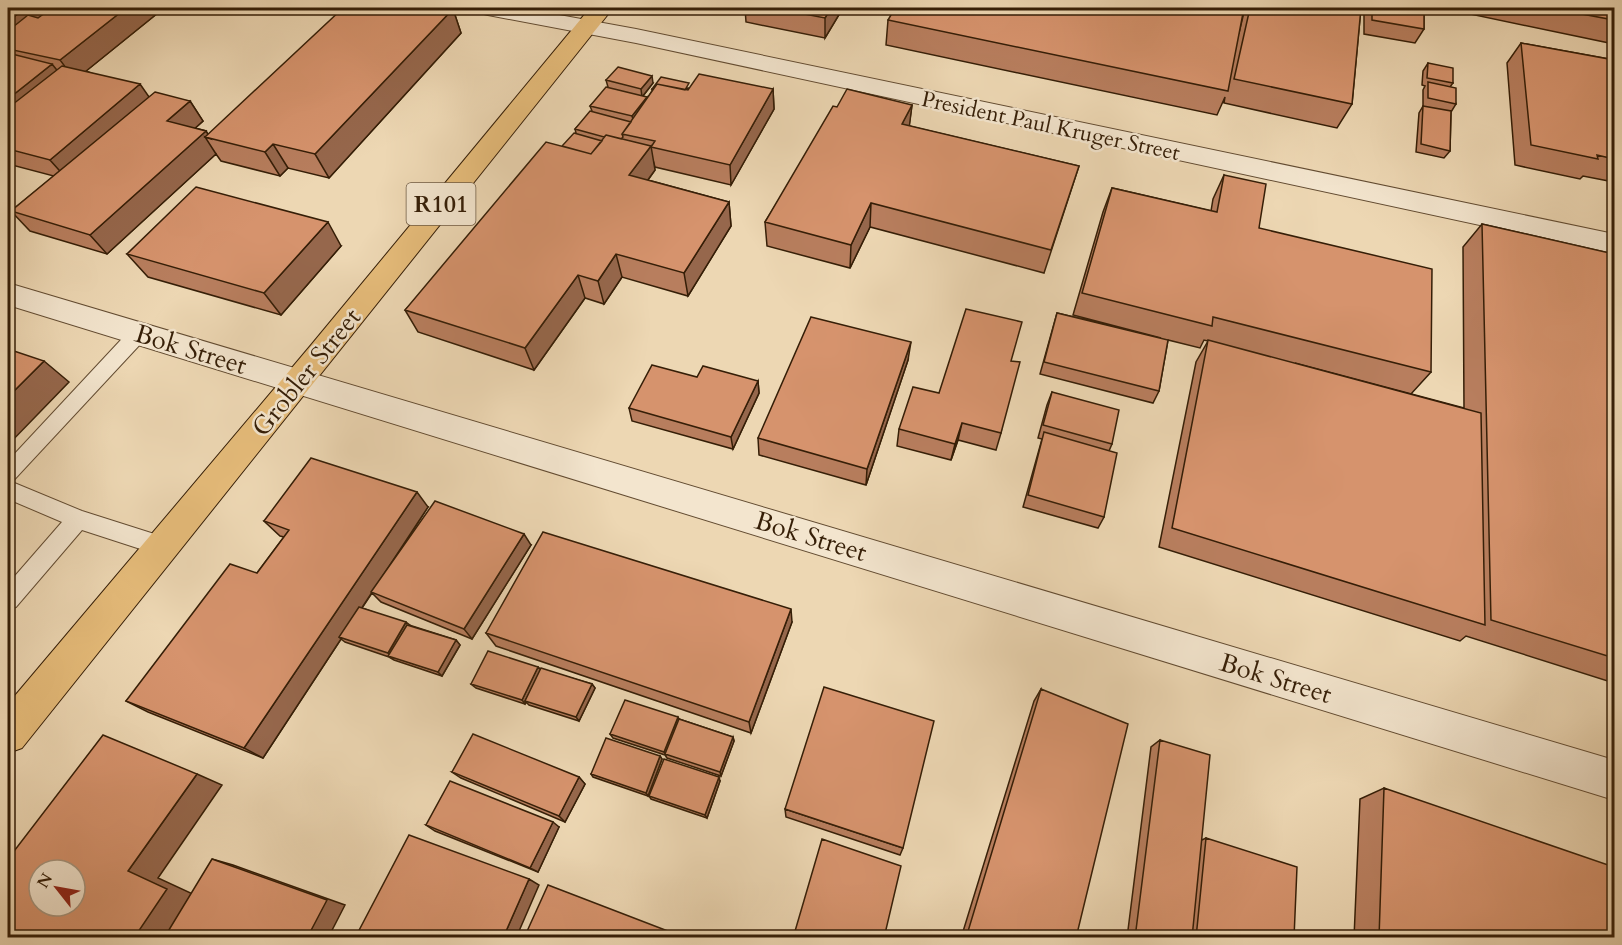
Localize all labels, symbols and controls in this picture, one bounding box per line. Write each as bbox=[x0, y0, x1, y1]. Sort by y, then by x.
street label: President Paul Kruger Street bbox=[919, 84, 1183, 168]
road number: R101 bbox=[406, 183, 476, 225]
street label: Grobler Street bbox=[244, 301, 369, 444]
street label: Bok Street bbox=[131, 316, 251, 383]
street label: Bok Street bbox=[751, 503, 871, 570]
street label: Bok Street bbox=[1216, 645, 1336, 712]
north arrow bbox=[27, 858, 87, 918]
text: N bbox=[32, 869, 58, 892]

